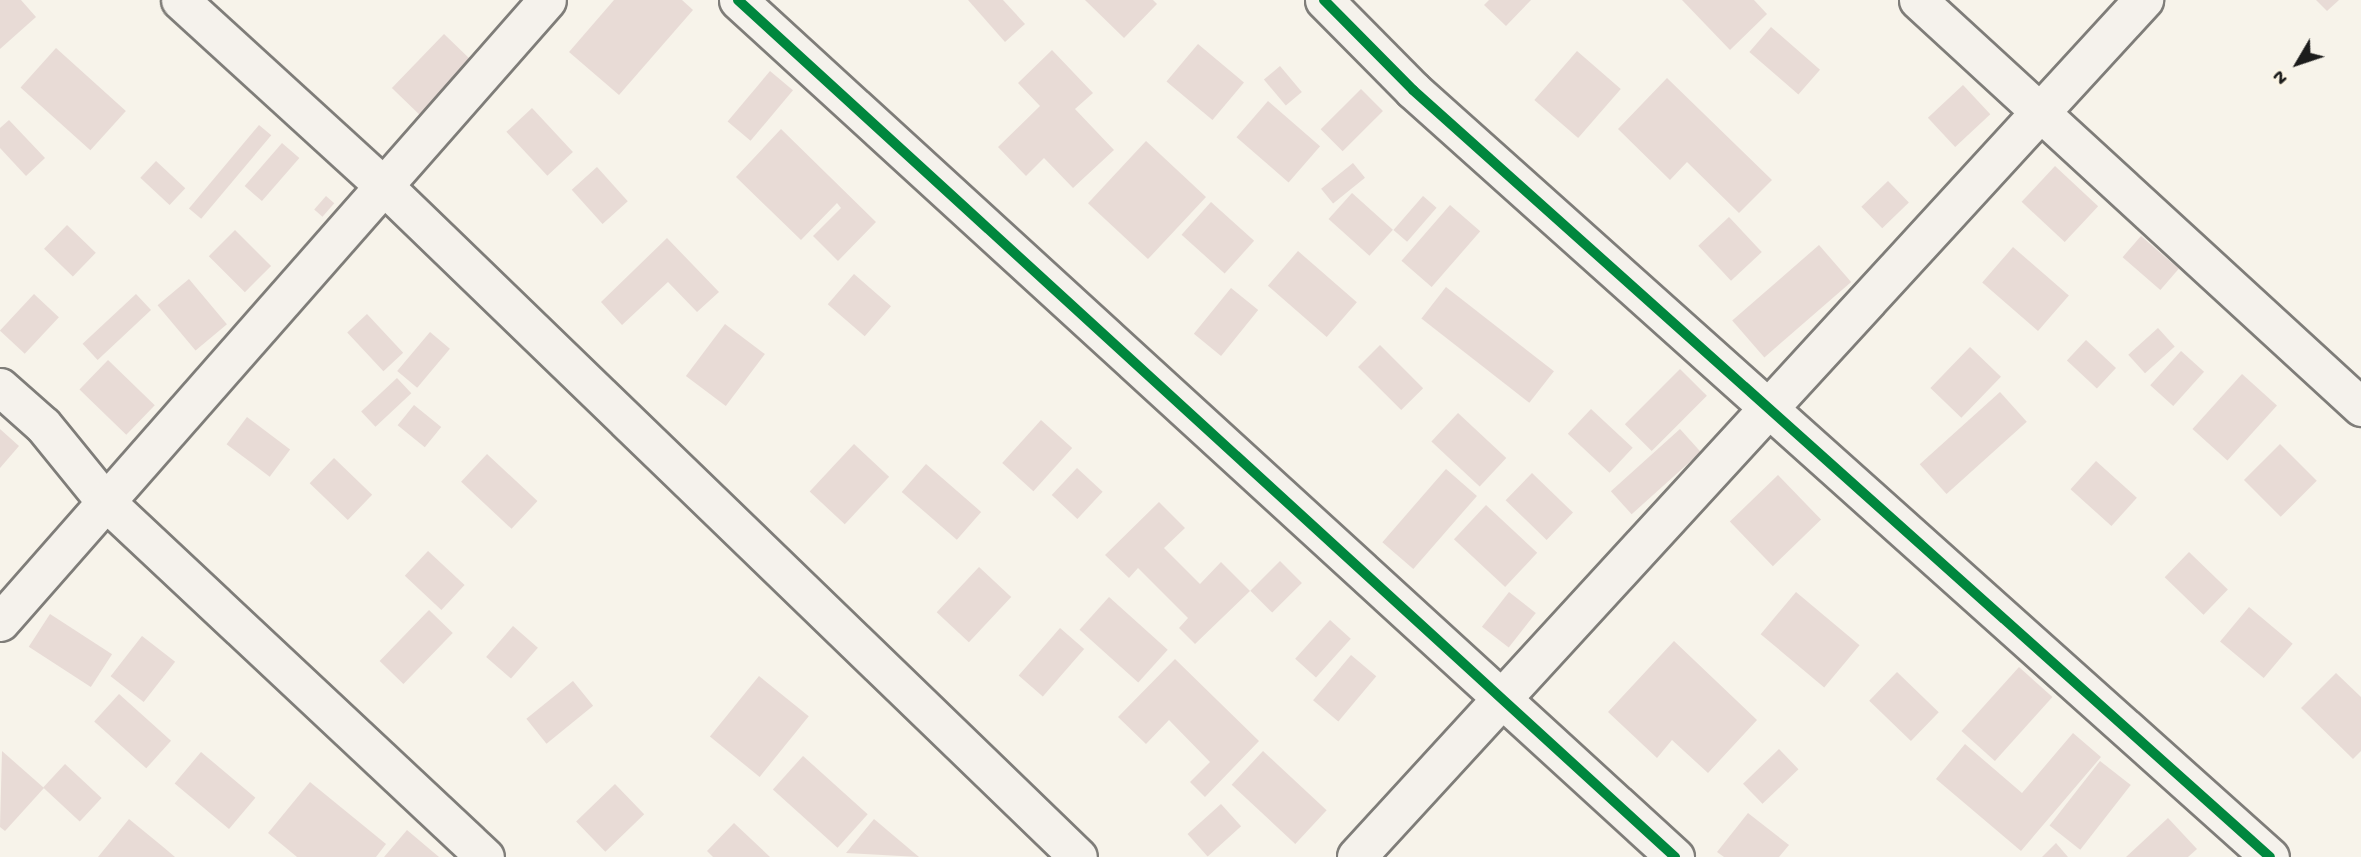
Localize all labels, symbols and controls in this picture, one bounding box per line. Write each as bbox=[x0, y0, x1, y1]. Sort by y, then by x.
north arrow bbox=[2263, 28, 2333, 98]
text: N bbox=[2268, 64, 2294, 89]

